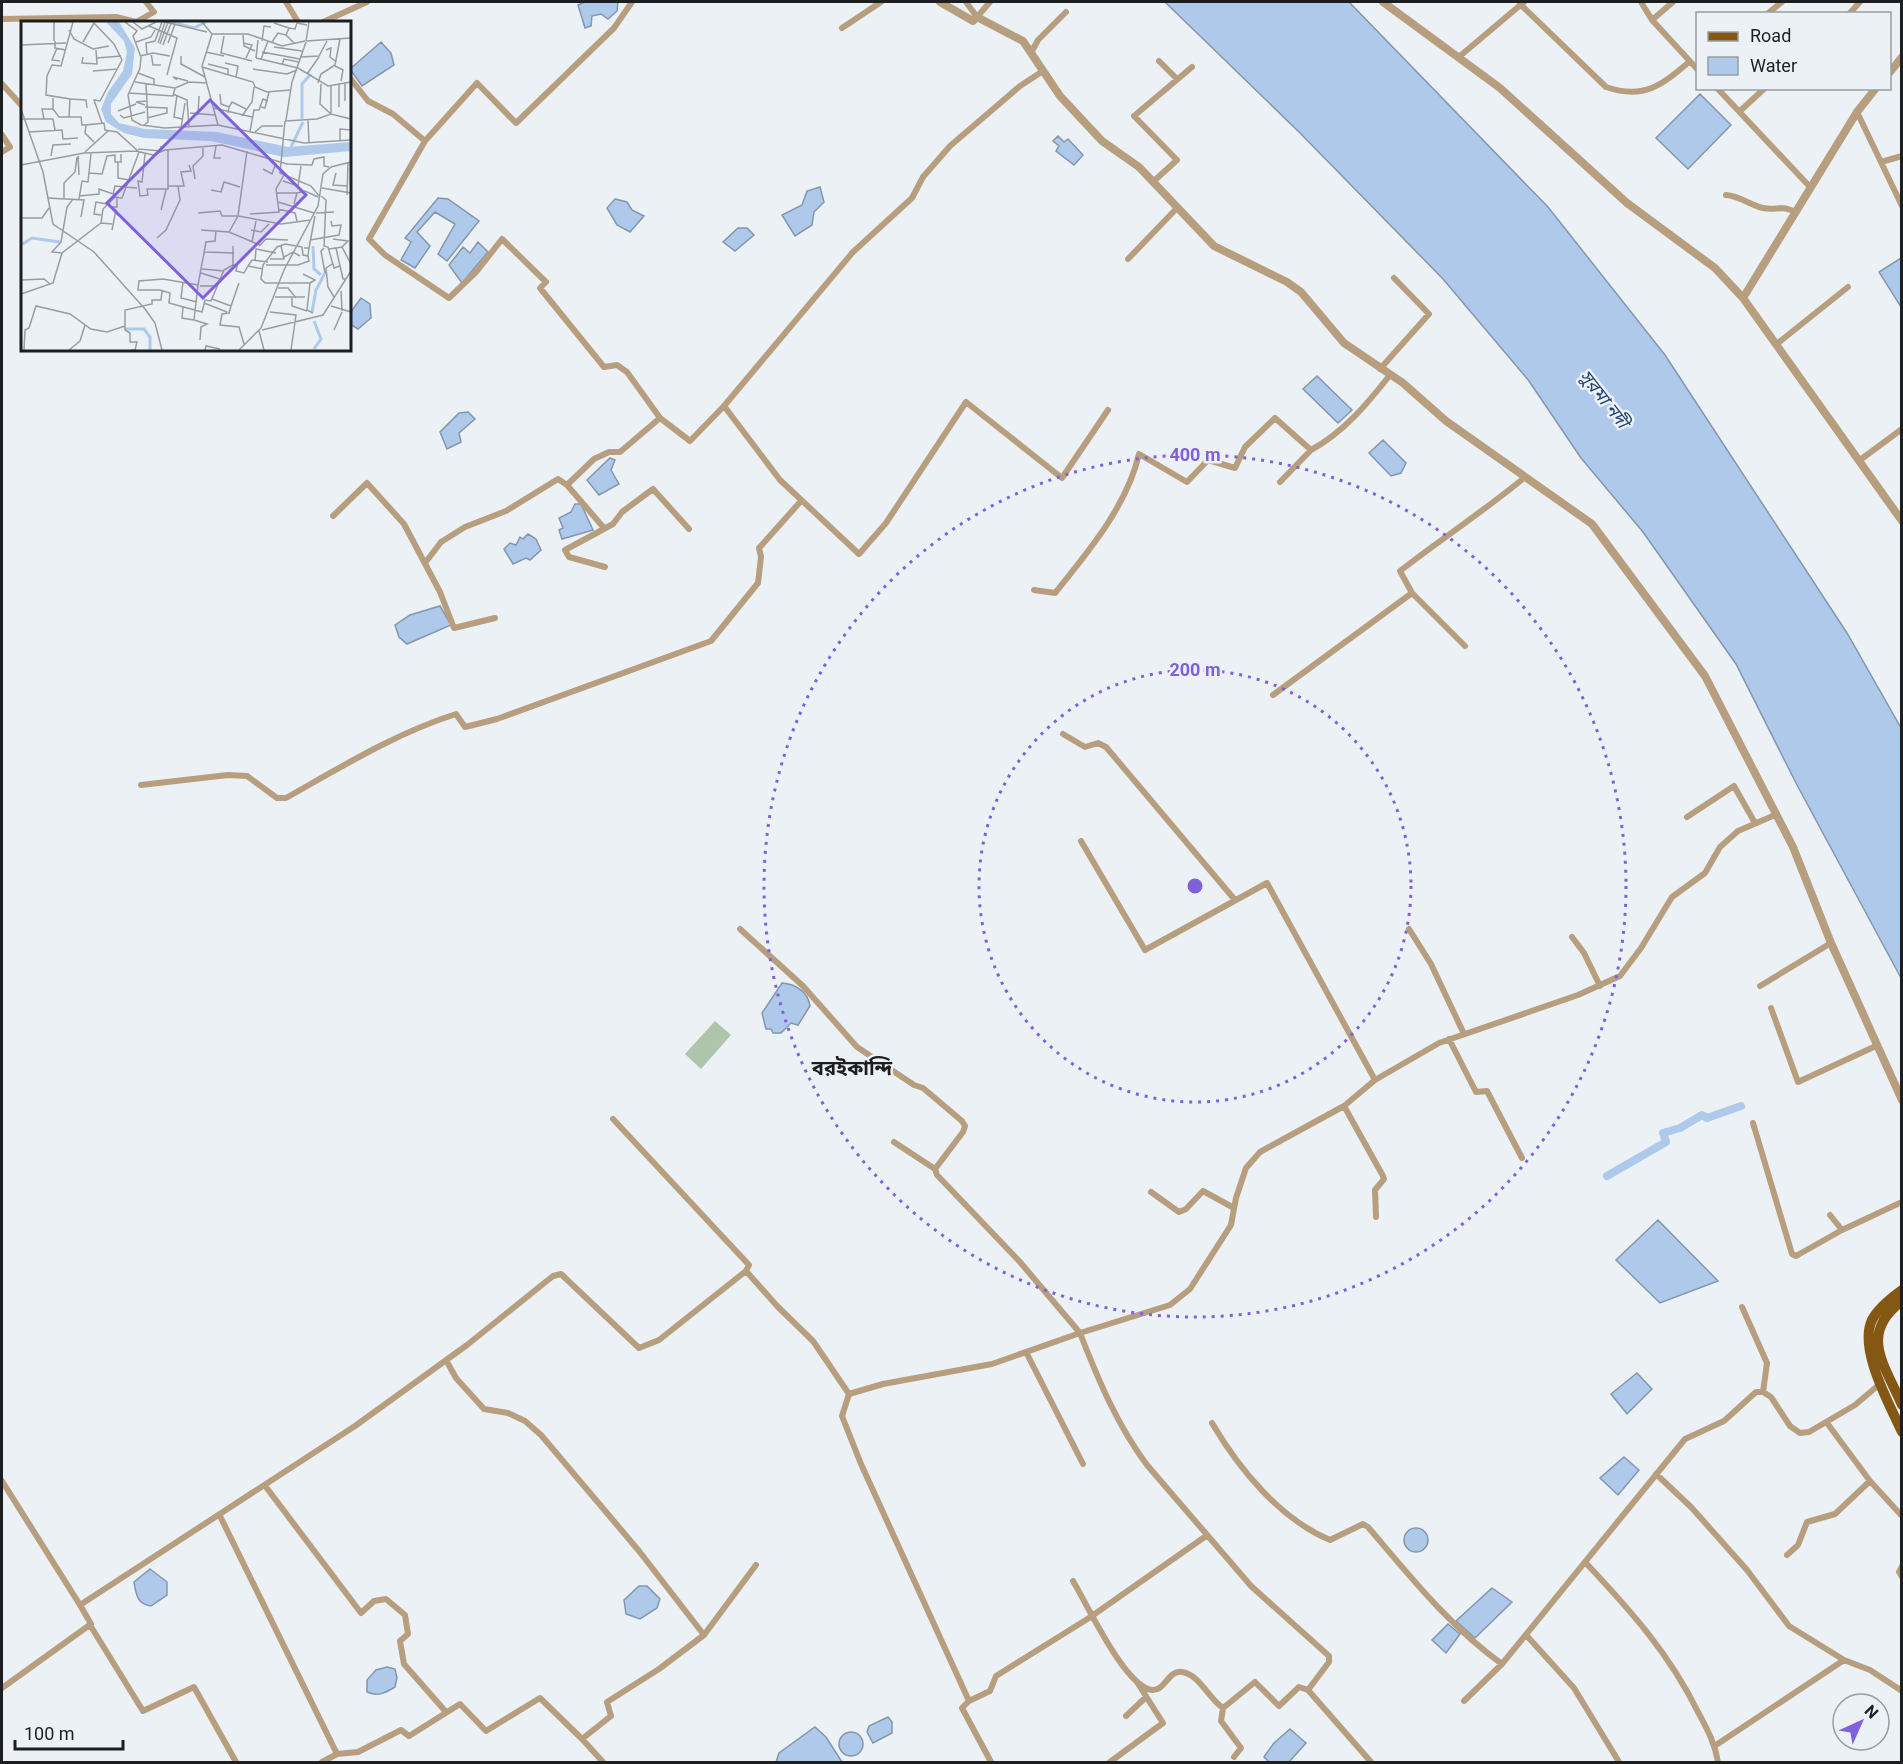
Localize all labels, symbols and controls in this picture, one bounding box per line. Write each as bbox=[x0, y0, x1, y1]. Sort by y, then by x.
legend bbox=[1696, 12, 1891, 90]
inset map bbox=[21, 21, 351, 351]
text: Road bbox=[1750, 25, 1791, 46]
text: Water bbox=[1750, 55, 1797, 76]
water label: সুরমা নদী bbox=[1574, 366, 1635, 435]
text: 400 m bbox=[1169, 444, 1221, 465]
text: 200 m bbox=[1169, 659, 1221, 680]
centre of rings bbox=[1185, 876, 1205, 896]
district label: বরইকান্দি bbox=[811, 1056, 893, 1080]
north arrow bbox=[1831, 1692, 1891, 1752]
text: N bbox=[1861, 1701, 1882, 1722]
scale bar bbox=[15, 1713, 123, 1751]
text: 100 m bbox=[24, 1723, 75, 1744]

